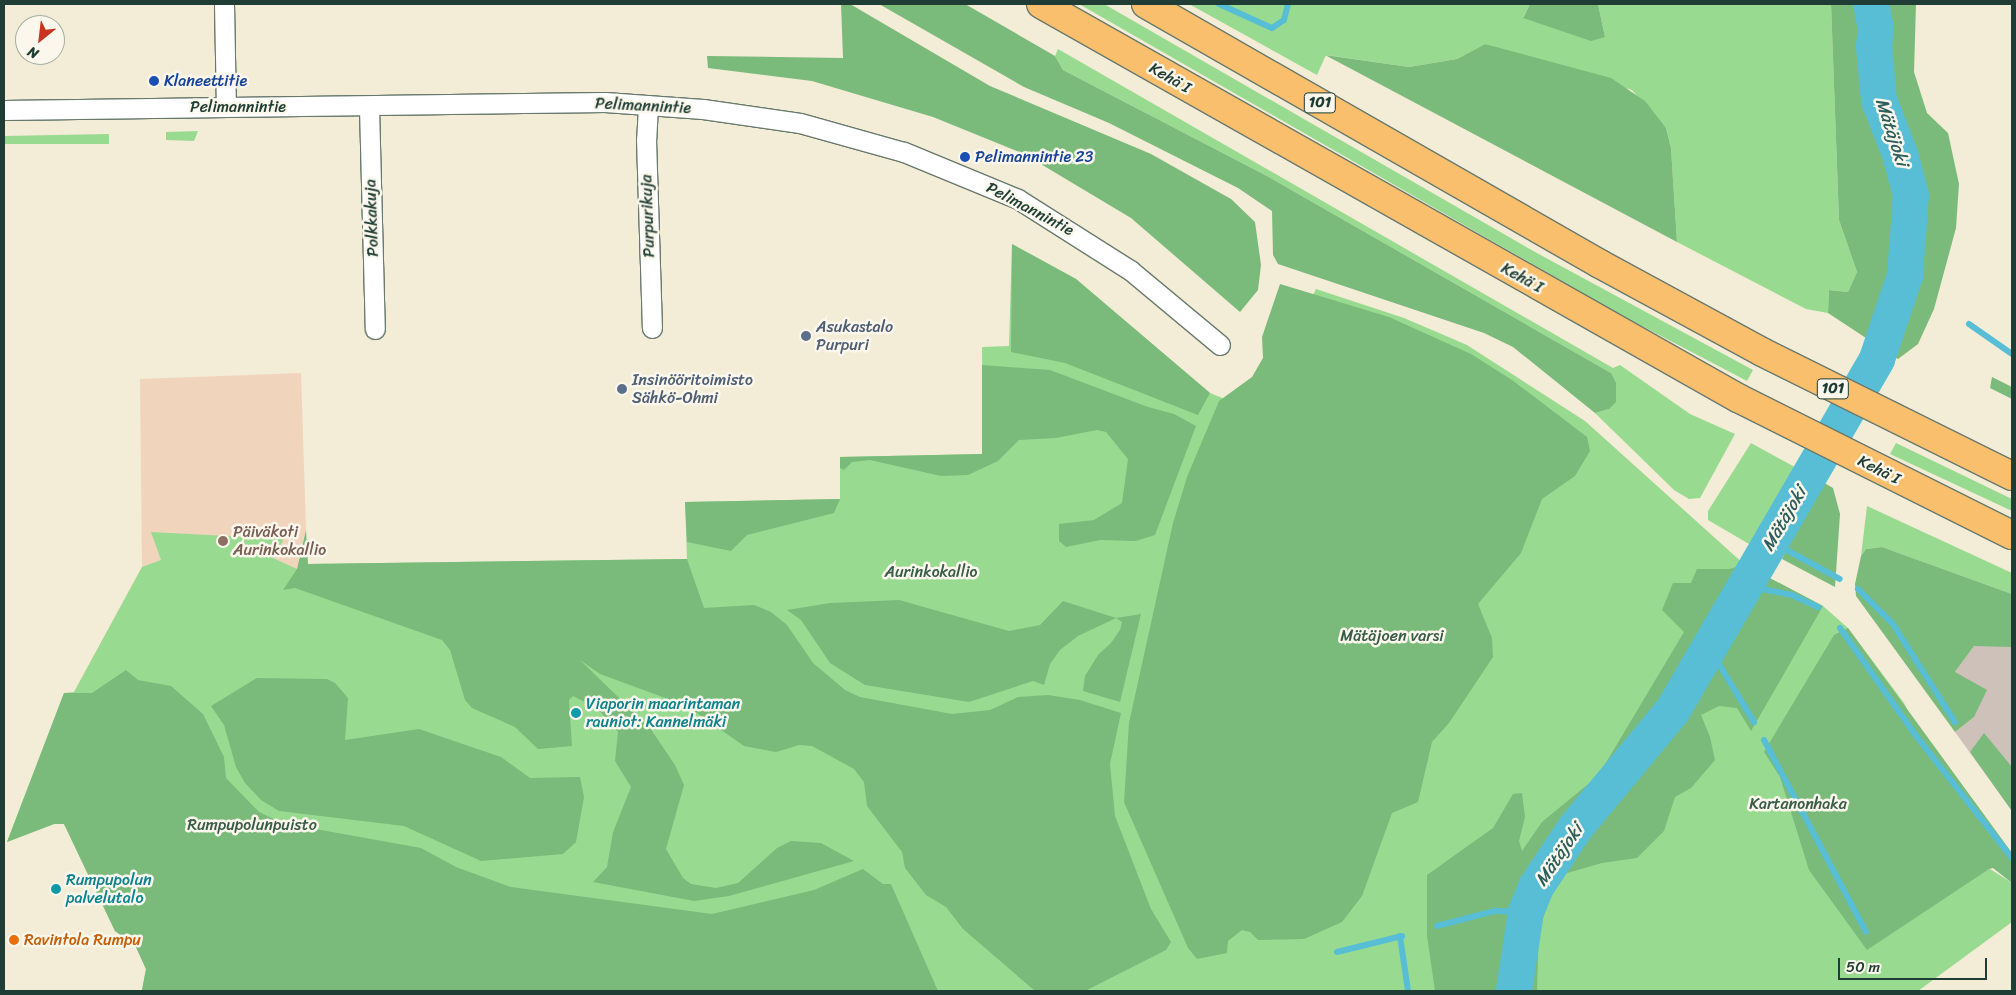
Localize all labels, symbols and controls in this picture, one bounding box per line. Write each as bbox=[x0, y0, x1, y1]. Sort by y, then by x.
north arrow bbox=[15, 15, 65, 65]
text: N bbox=[23, 39, 43, 66]
street label: Kehä I bbox=[1146, 58, 1194, 98]
place label: Klaneettitie bbox=[164, 71, 247, 91]
marker: Klaneettitie bbox=[148, 75, 160, 87]
road number: 101 bbox=[1304, 90, 1336, 116]
street label: Pelimannintie bbox=[594, 94, 692, 118]
water label: Mätäjoki bbox=[1871, 95, 1913, 169]
street label: Pelimannintie bbox=[190, 97, 286, 117]
place label: Pelimannintie 23 bbox=[975, 147, 1093, 167]
marker: Pelimannintie 23 bbox=[959, 151, 971, 163]
street label: Purpurikuja bbox=[637, 174, 659, 258]
street label: Pelimannintie bbox=[983, 178, 1077, 240]
street label: Polkkakuja bbox=[361, 179, 383, 257]
street label: Kehä I bbox=[1498, 259, 1546, 297]
place label: Asukastalo Purpuri bbox=[816, 317, 893, 355]
marker: Asukastalo Purpuri bbox=[800, 330, 812, 342]
place label: Insinööritoimisto Sähkö-Ohmi bbox=[632, 370, 753, 408]
road number: 101 bbox=[1817, 376, 1849, 402]
marker: Insinööritoimisto Sähkö-Ohmi bbox=[616, 383, 628, 395]
street label: Kehä I bbox=[1855, 451, 1903, 489]
water label: Mätäjoki bbox=[1757, 483, 1811, 555]
place label: Päiväkoti Aurinkokallio bbox=[233, 522, 326, 560]
marker: Päiväkoti Aurinkokallio bbox=[217, 535, 229, 547]
park label: Aurinkokallio bbox=[884, 562, 978, 582]
park label: Mätäjoen varsi bbox=[1340, 626, 1444, 646]
place label: Viaporin maarintaman rauniot: Kannelmäki bbox=[586, 694, 740, 732]
marker: Viaporin maarintaman rauniot: Kannelmäki bbox=[570, 707, 582, 719]
park label: Kartanonhaka bbox=[1749, 794, 1847, 814]
park label: Rumpupolunpuisto bbox=[187, 815, 317, 835]
water label: Mätäjoki bbox=[1530, 820, 1588, 890]
place label: Rumpupolun palvelutalo bbox=[66, 870, 152, 908]
marker: Rumpupolun palvelutalo bbox=[50, 883, 62, 895]
place label: Ravintola Rumpu bbox=[24, 930, 141, 950]
marker: Ravintola Rumpu bbox=[8, 934, 20, 946]
scale bar bbox=[1841, 948, 1990, 980]
text: 50 m bbox=[1846, 954, 1880, 980]

